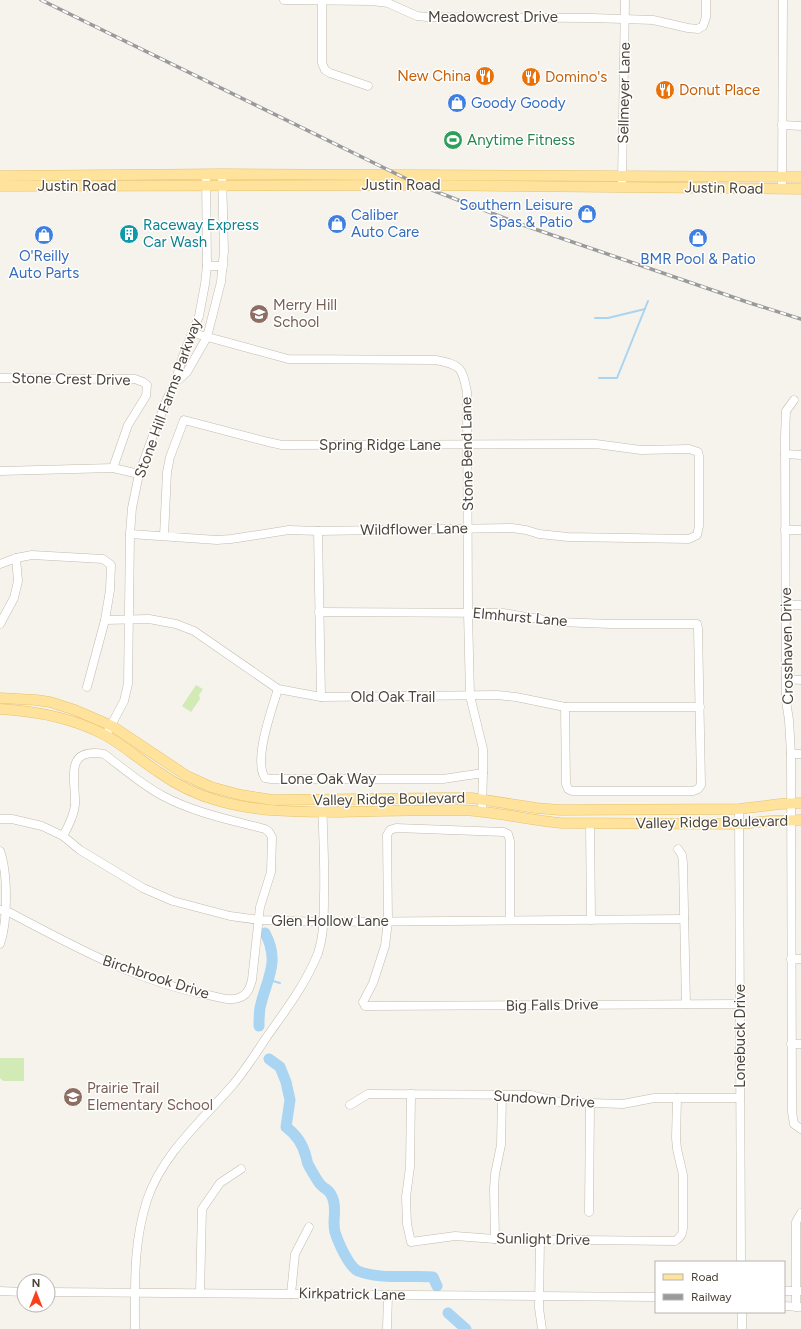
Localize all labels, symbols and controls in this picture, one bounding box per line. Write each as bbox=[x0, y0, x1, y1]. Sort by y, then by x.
street label: Meadowcrest Drive bbox=[428, 8, 558, 26]
street label: Sellmeyer Lane bbox=[614, 42, 634, 144]
restaurant icon: New China bbox=[474, 65, 496, 87]
restaurant icon: Domino's bbox=[520, 66, 542, 88]
place label: New China bbox=[397, 67, 471, 85]
place label: Domino's bbox=[545, 68, 607, 86]
restaurant icon: Donut Place bbox=[654, 79, 676, 101]
place label: Donut Place bbox=[679, 81, 760, 99]
shop icon: Goody Goody bbox=[446, 92, 468, 114]
place label: Goody Goody bbox=[471, 94, 566, 112]
sports icon: Anytime Fitness bbox=[442, 129, 464, 151]
place label: Anytime Fitness bbox=[467, 131, 575, 149]
street label: Justin Road bbox=[362, 176, 440, 194]
street label: Justin Road bbox=[38, 177, 116, 195]
street label: Justin Road bbox=[684, 178, 764, 198]
place label: Southern Leisure Spas & Patio bbox=[459, 196, 573, 231]
shop icon: Southern Leisure Spas & Patio bbox=[576, 203, 598, 225]
place label: Caliber Auto Care bbox=[351, 206, 419, 241]
shop icon: Caliber Auto Care bbox=[326, 213, 348, 235]
place label: Raceway Express Car Wash bbox=[143, 216, 259, 251]
building icon: Raceway Express Car Wash bbox=[118, 223, 140, 245]
shop icon: O'Reilly Auto Parts bbox=[33, 224, 55, 246]
shop icon: BMR Pool & Patio bbox=[687, 227, 709, 249]
place label: O'Reilly Auto Parts bbox=[9, 247, 79, 282]
place label: BMR Pool & Patio bbox=[640, 250, 756, 268]
place label: Merry Hill School bbox=[273, 296, 337, 331]
school or university icon: Merry Hill School bbox=[248, 303, 270, 325]
street label: Stone Hill Farms Parkway bbox=[131, 316, 205, 480]
street label: Stone Crest Drive bbox=[11, 369, 131, 389]
street label: Stone Bend Lane bbox=[457, 397, 477, 511]
street label: Spring Ridge Lane bbox=[319, 436, 441, 454]
street label: Wildflower Lane bbox=[360, 519, 468, 539]
street label: Crosshaven Drive bbox=[777, 587, 797, 705]
street label: Elmhurst Lane bbox=[472, 604, 568, 630]
street label: Old Oak Trail bbox=[351, 688, 435, 706]
street label: Lone Oak Way bbox=[280, 770, 376, 788]
street label: Valley Ridge Boulevard bbox=[313, 789, 465, 809]
street label: Valley Ridge Boulevard bbox=[636, 812, 788, 832]
street label: Glen Hollow Lane bbox=[271, 912, 389, 930]
street label: Birchbrook Drive bbox=[100, 951, 212, 1003]
street label: Lonebuck Drive bbox=[731, 984, 749, 1088]
street label: Big Falls Drive bbox=[505, 995, 599, 1015]
place label: Prairie Trail Elementary School bbox=[87, 1079, 213, 1114]
school or university icon: Prairie Trail Elementary School bbox=[62, 1086, 84, 1108]
street label: Sundown Drive bbox=[493, 1086, 595, 1112]
street label: Sunlight Drive bbox=[496, 1229, 590, 1249]
legend bbox=[655, 1261, 785, 1313]
text: Road bbox=[691, 1270, 719, 1284]
north arrow bbox=[16, 1273, 56, 1313]
text: N bbox=[32, 1277, 40, 1290]
street label: Kirkpatrick Lane bbox=[298, 1284, 406, 1304]
text: Railway bbox=[691, 1290, 732, 1304]

